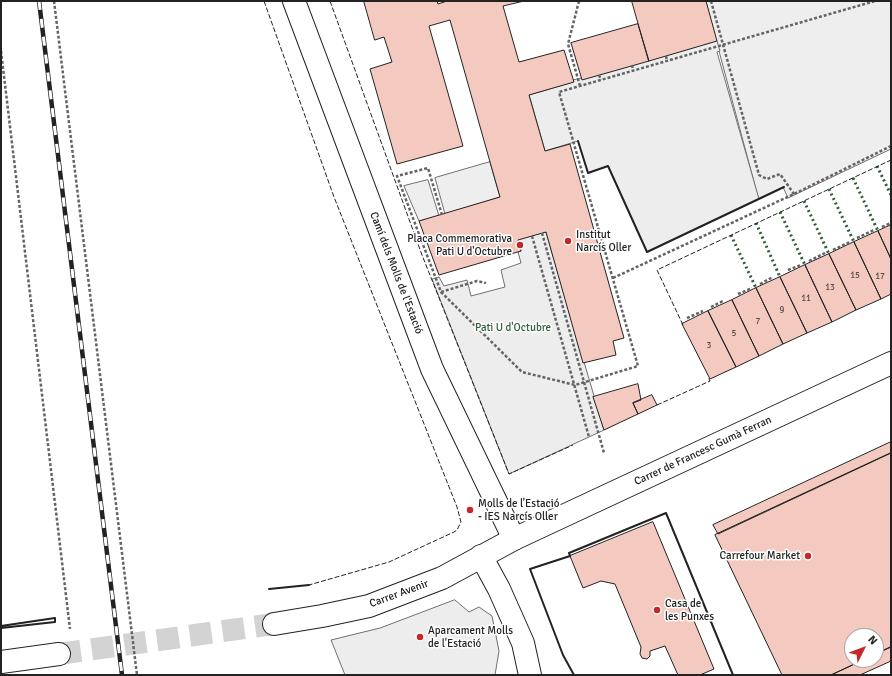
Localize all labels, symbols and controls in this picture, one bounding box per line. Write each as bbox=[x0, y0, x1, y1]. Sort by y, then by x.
street label: Camí dels Molls de l'Estació bbox=[367, 210, 425, 336]
place label: Institut Narcís Oller bbox=[576, 228, 631, 254]
place label: Placa Commemorativa Pati U d'Octubre bbox=[407, 232, 512, 258]
marker: Institut Narcís Oller bbox=[563, 236, 573, 246]
marker: Placa Commemorativa Pati U d'Octubre bbox=[515, 240, 525, 250]
house number: 15 bbox=[850, 271, 860, 281]
house number: 17 bbox=[875, 272, 885, 282]
house number: 13 bbox=[825, 283, 835, 293]
house number: 11 bbox=[801, 294, 811, 304]
house number: 9 bbox=[780, 306, 784, 316]
house number: 7 bbox=[756, 317, 760, 327]
park label: Pati U d'Octubre bbox=[475, 321, 551, 335]
house number: 5 bbox=[732, 329, 736, 339]
house number: 3 bbox=[707, 341, 711, 351]
street label: Carrer de Francesc Gumà Ferran bbox=[632, 413, 774, 489]
place label: Molls de l'Estació - IES Narcís Oller bbox=[478, 497, 560, 523]
marker: Molls de l'Estació - IES Narcís Oller bbox=[465, 505, 475, 515]
place label: Carrefour Market bbox=[720, 549, 800, 563]
marker: Carrefour Market bbox=[803, 551, 813, 561]
street label: Carrer Avenir bbox=[368, 577, 430, 611]
place label: Casa de les Punxes bbox=[665, 597, 714, 623]
marker: Casa de les Punxes bbox=[652, 605, 662, 615]
place label: Aparcament Molls de l'Estació bbox=[428, 624, 513, 650]
north arrow bbox=[844, 628, 884, 668]
marker: Aparcament Molls de l'Estació bbox=[415, 632, 425, 642]
text: N bbox=[865, 633, 880, 647]

